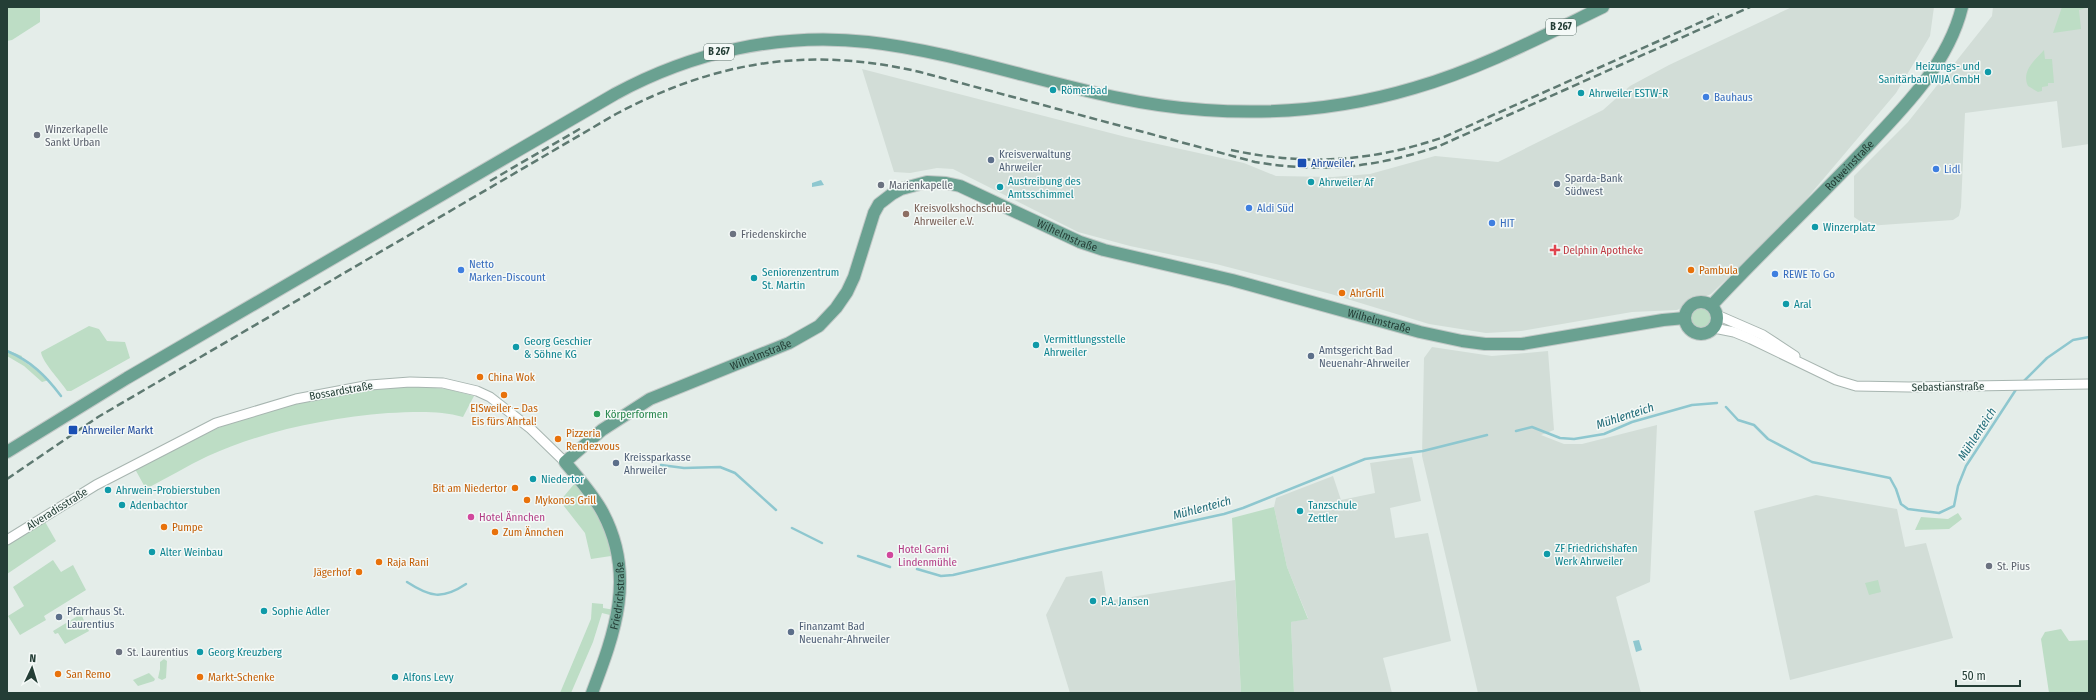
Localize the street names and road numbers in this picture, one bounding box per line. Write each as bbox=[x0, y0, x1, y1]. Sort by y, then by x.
road number: B 267 bbox=[1546, 19, 1576, 35]
road number: B 267 bbox=[704, 44, 734, 60]
street label: Rotweinstraße bbox=[1822, 137, 1876, 193]
street label: Wilhelmstraße bbox=[1035, 216, 1099, 254]
street label: Wilhelmstraße bbox=[1346, 306, 1412, 336]
street label: Wilhelmstraße bbox=[728, 336, 793, 373]
street label: Bossardstraße bbox=[308, 379, 374, 403]
street label: Sebastianstraße bbox=[1912, 380, 1984, 394]
street label: Alveradisstraße bbox=[24, 485, 90, 533]
street label: Friedrichstraße bbox=[607, 561, 627, 631]

